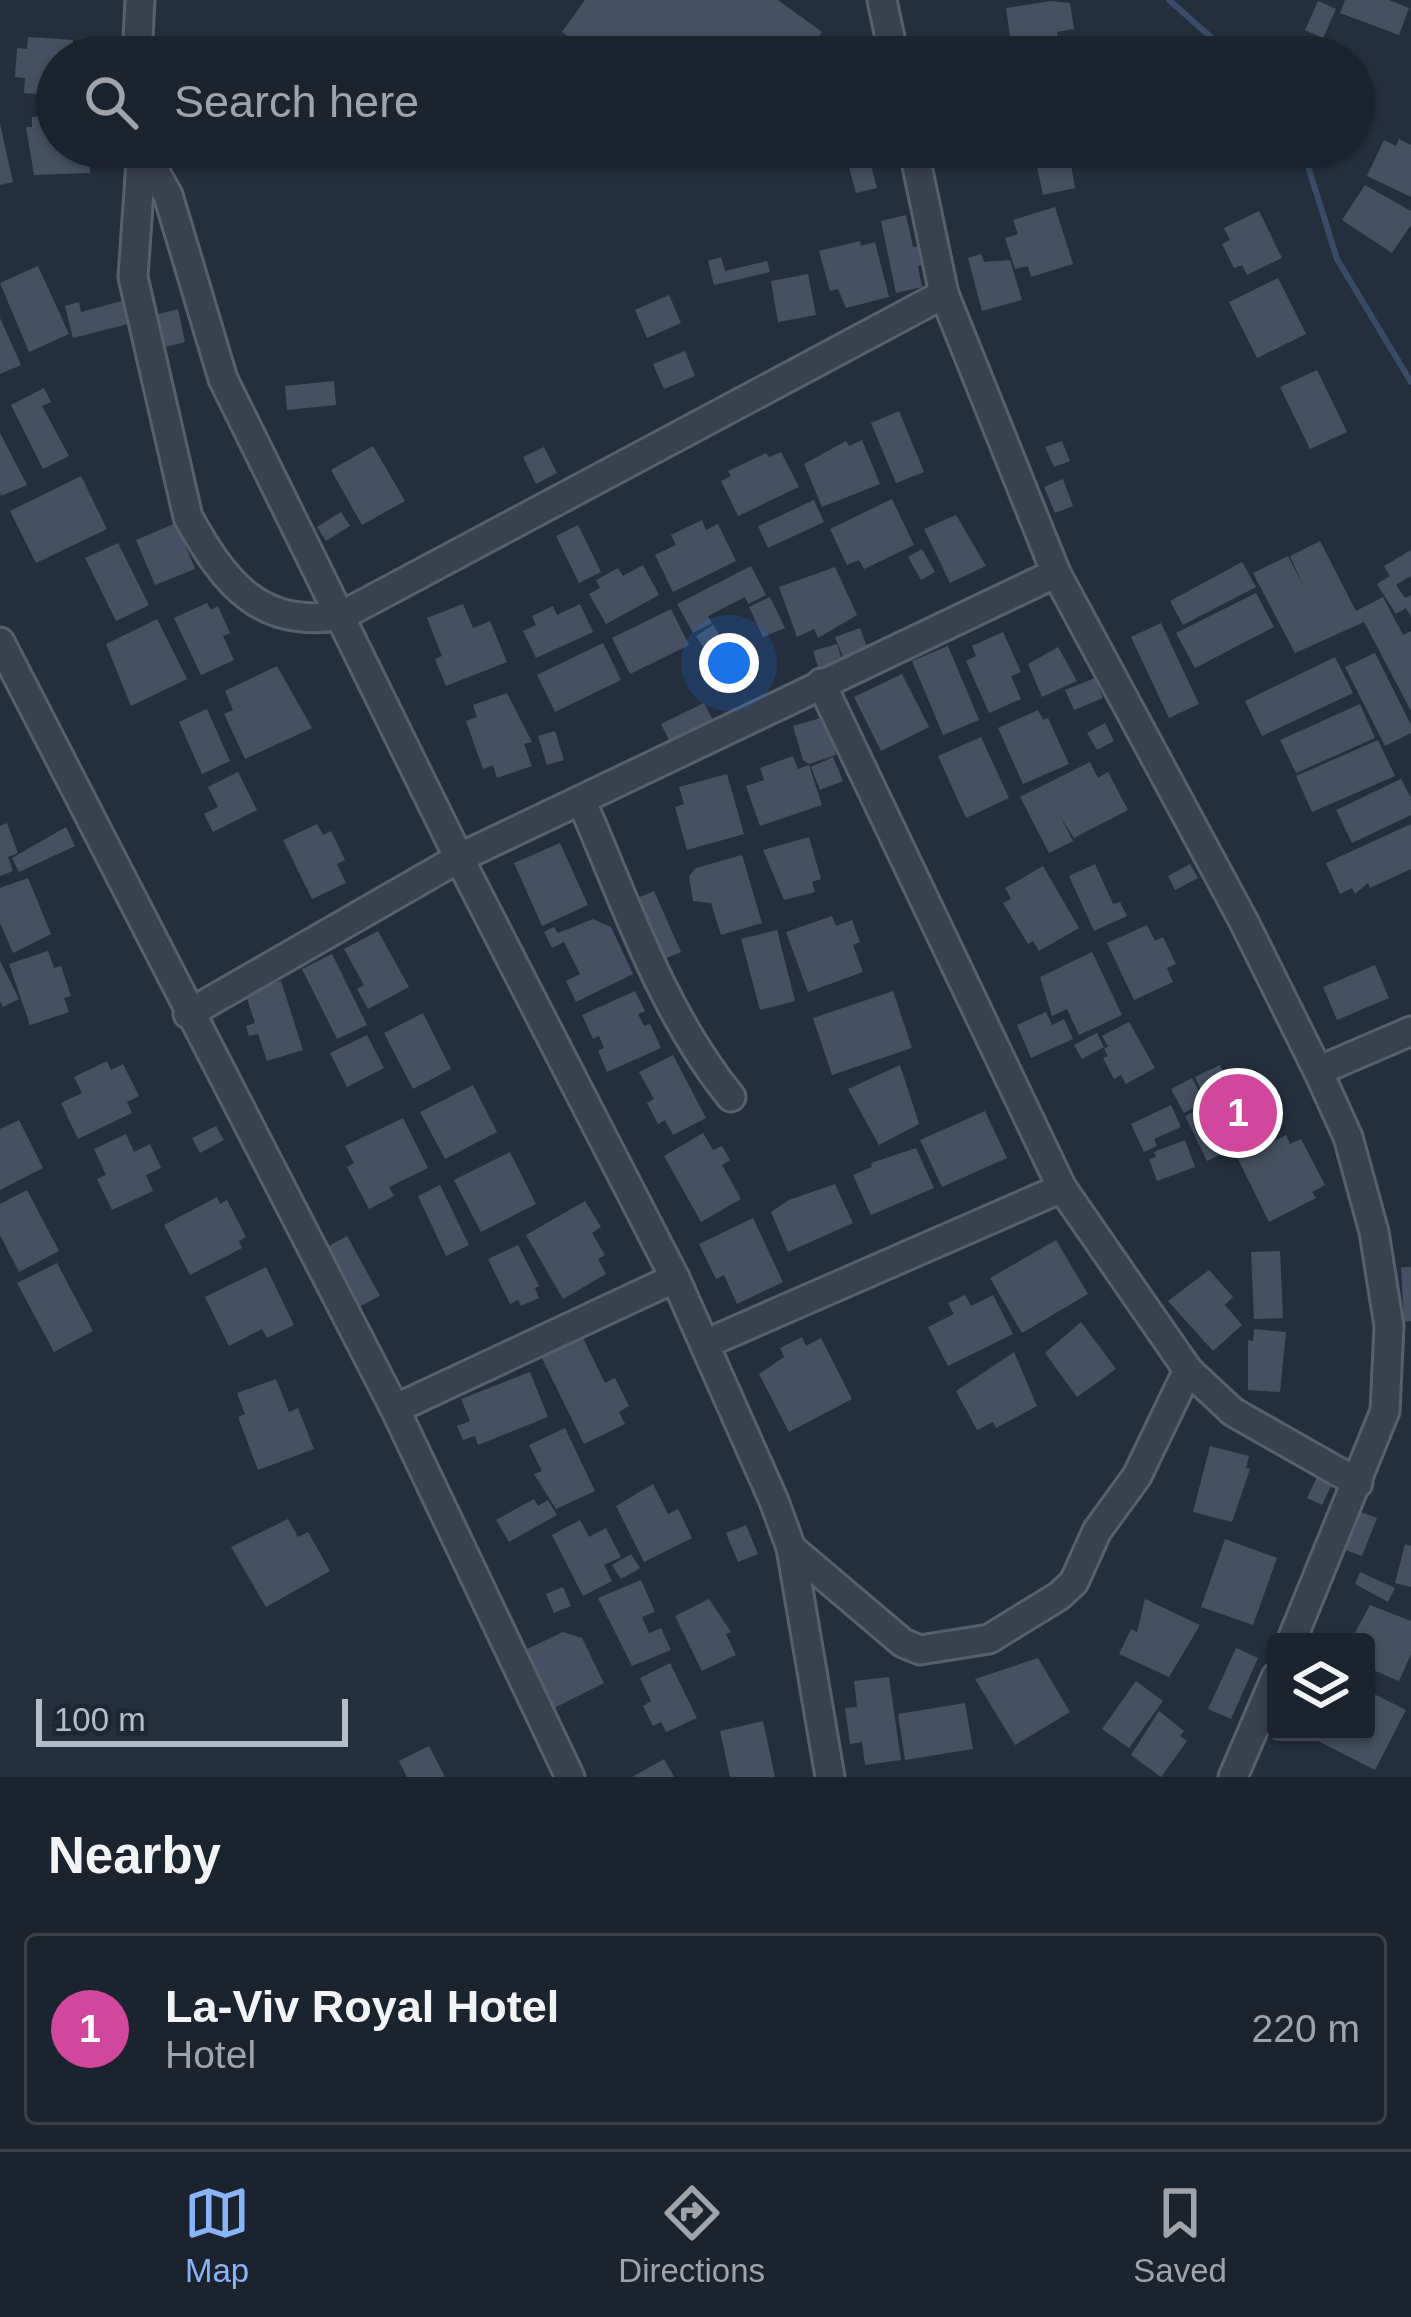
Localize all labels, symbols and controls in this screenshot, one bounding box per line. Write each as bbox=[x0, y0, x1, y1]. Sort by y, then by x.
search box bbox=[36, 36, 1375, 168]
icon: search bbox=[78, 69, 144, 135]
text: Search here bbox=[174, 76, 419, 127]
your location bbox=[699, 633, 759, 693]
pin: 1 bbox=[1199, 1068, 1277, 1158]
map controls bbox=[1267, 1633, 1375, 1741]
button: layers bbox=[1267, 1633, 1375, 1741]
scale bar bbox=[36, 1693, 348, 1746]
text: 100 m bbox=[54, 1701, 146, 1738]
text: Nearby bbox=[48, 1827, 221, 1884]
text: La-Viv Royal Hotel bbox=[165, 1981, 559, 2032]
text: 1 bbox=[79, 2007, 101, 2050]
text: 220 m bbox=[1252, 2007, 1360, 2050]
text: Hotel bbox=[165, 2033, 256, 2076]
tab: Map bbox=[184, 2180, 250, 2290]
tab: Directions bbox=[618, 2180, 765, 2290]
tab: Saved bbox=[1133, 2180, 1227, 2290]

